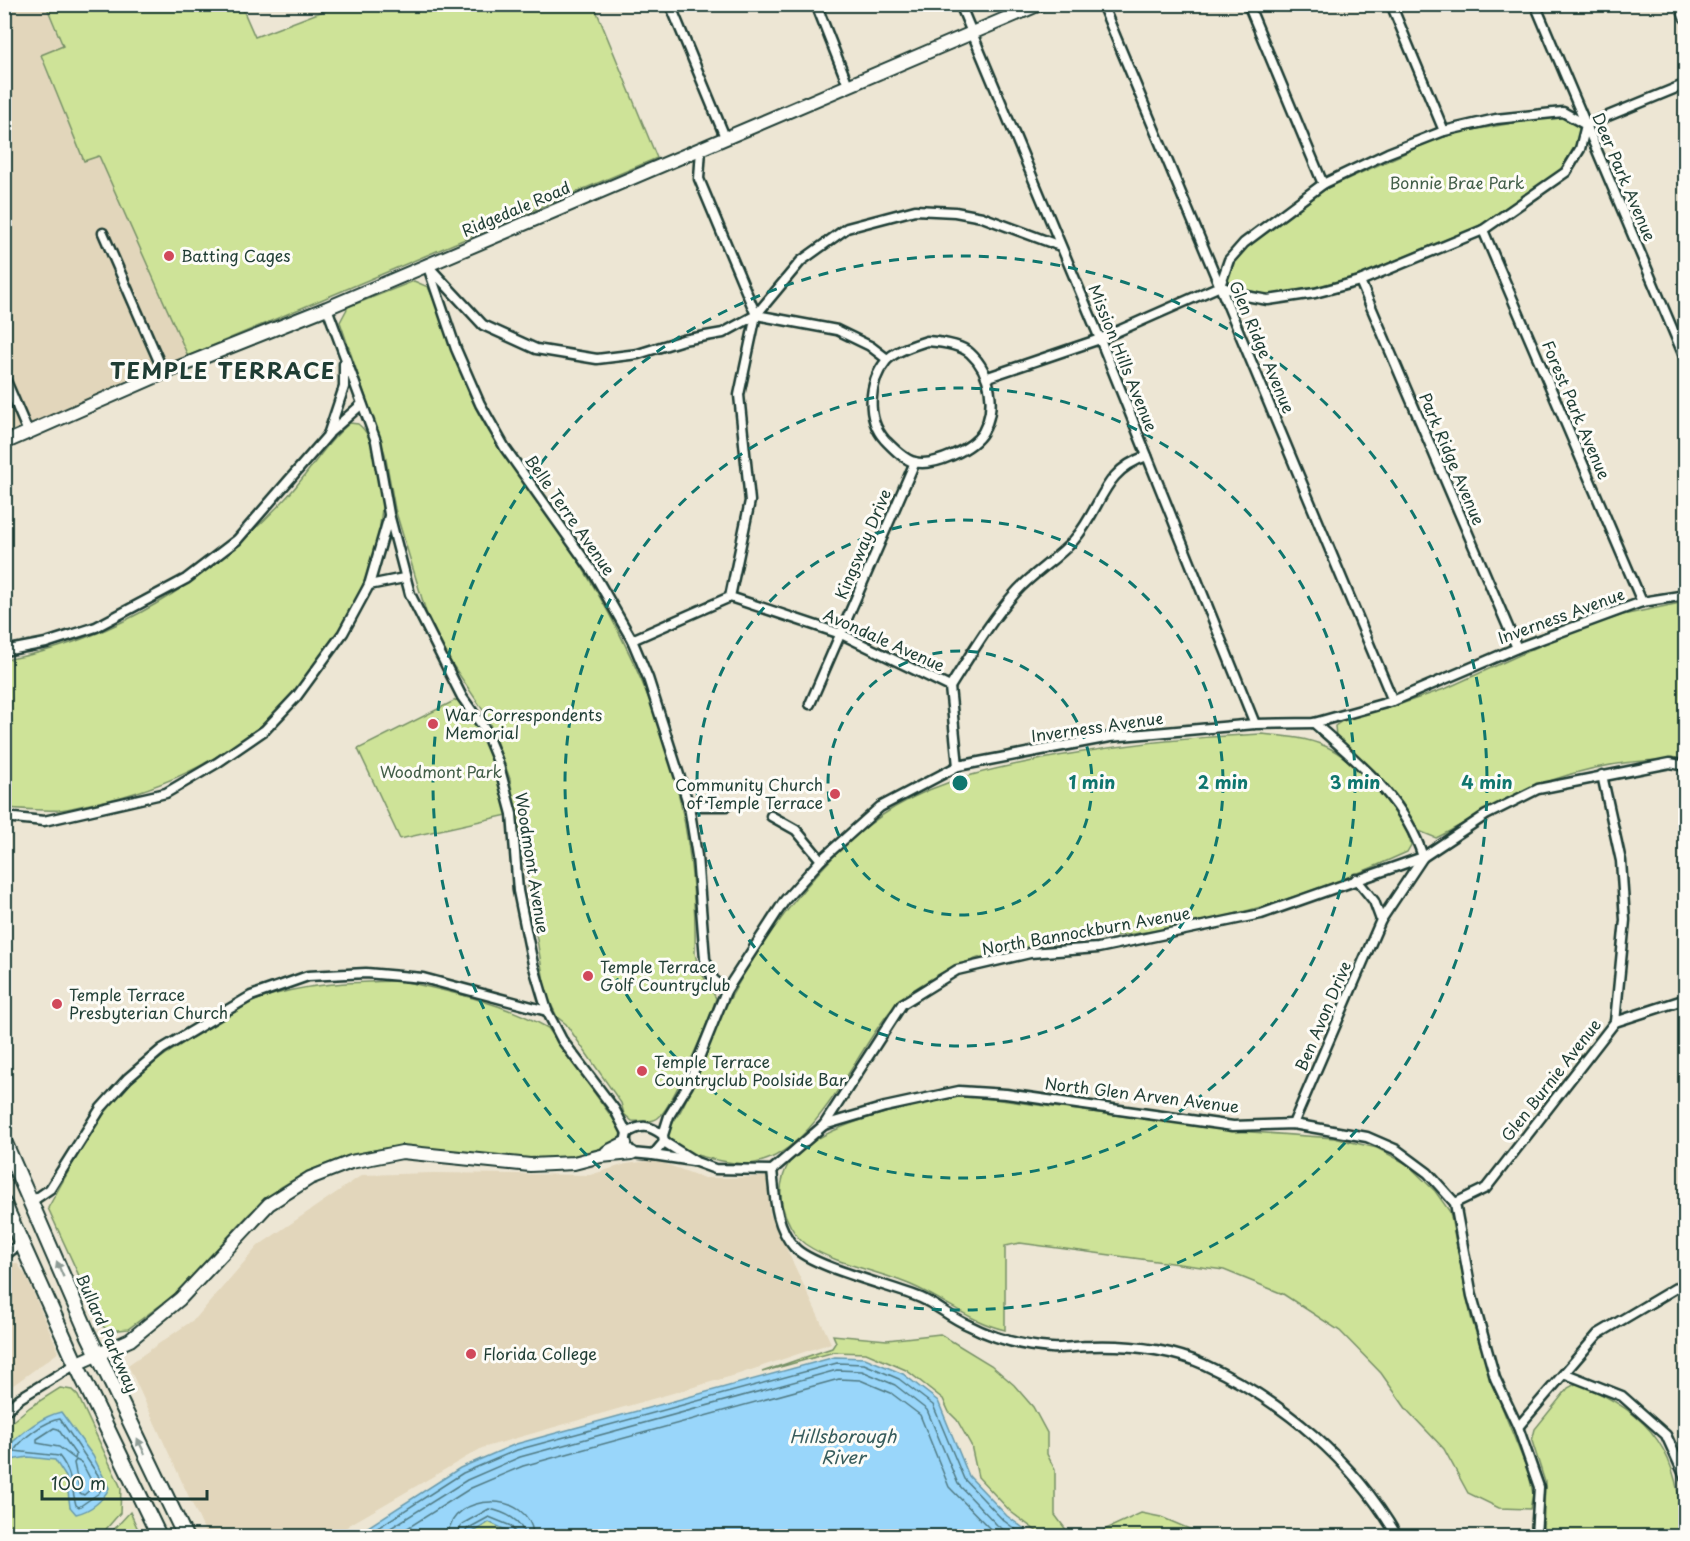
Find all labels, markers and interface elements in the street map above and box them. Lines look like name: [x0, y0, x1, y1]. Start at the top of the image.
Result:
street label: Deer Park Avenue: [1587, 109, 1663, 245]
park label: Bonnie Brae Park: [1389, 170, 1525, 194]
street label: Ridgedale Road: [458, 174, 574, 242]
place label: Batting Cages: [181, 243, 291, 267]
marker: Batting Cages: [162, 249, 176, 263]
street label: Glen Ridge Avenue: [1224, 277, 1302, 417]
street label: Mission Hills Avenue: [1083, 280, 1165, 435]
street label: Forest Park Avenue: [1537, 336, 1617, 483]
district label: TEMPLE TERRACE: [110, 353, 336, 386]
street label: Park Ridge Avenue: [1414, 389, 1492, 529]
street label: Belle Terre Avenue: [520, 449, 622, 580]
street label: Kingsway Drive: [828, 485, 896, 602]
street label: Inverness Avenue: [1494, 581, 1627, 649]
street label: Avondale Avenue: [820, 602, 949, 677]
place label: War Correspondents Memorial: [445, 702, 602, 744]
street label: Inverness Avenue: [1029, 705, 1165, 747]
marker: War Correspondents Memorial: [426, 717, 440, 731]
park label: Woodmont Park: [380, 759, 503, 783]
text: 1 min: [1069, 768, 1115, 795]
text: 2 min: [1198, 768, 1248, 795]
text: 3 min: [1330, 768, 1380, 795]
text: 4 min: [1461, 768, 1513, 795]
place label: Community Church of Temple Terrace: [675, 772, 823, 814]
centre of rings: [950, 773, 970, 793]
marker: Community Church of Temple Terrace: [828, 787, 842, 801]
street label: Woodmont Avenue: [510, 790, 556, 936]
street label: North Bannockburn Avenue: [980, 900, 1192, 960]
place label: Temple Terrace Golf Countryclub: [600, 954, 730, 996]
street label: Ben Avon Drive: [1288, 957, 1356, 1074]
marker: Temple Terrace Golf Countryclub: [581, 969, 595, 983]
place label: Temple Terrace Presbyterian Church: [69, 982, 228, 1024]
marker: Temple Terrace Presbyterian Church: [50, 997, 64, 1011]
street label: Glen Burnie Avenue: [1495, 1013, 1606, 1146]
place label: Temple Terrace Countryclub Poolside Bar: [654, 1049, 847, 1091]
marker: Temple Terrace Countryclub Poolside Bar: [635, 1064, 649, 1078]
street label: North Glen Arven Avenue: [1044, 1070, 1241, 1118]
one-way arrow: [55, 1259, 65, 1277]
street label: Bullard Parkway: [71, 1269, 145, 1396]
place label: Florida College: [483, 1341, 597, 1365]
marker: Florida College: [464, 1347, 478, 1361]
water label: Hillsborough River: [790, 1422, 897, 1470]
one-way arrow: [137, 1437, 146, 1454]
scale bar: [42, 1463, 207, 1501]
text: 100 m: [51, 1469, 106, 1496]

